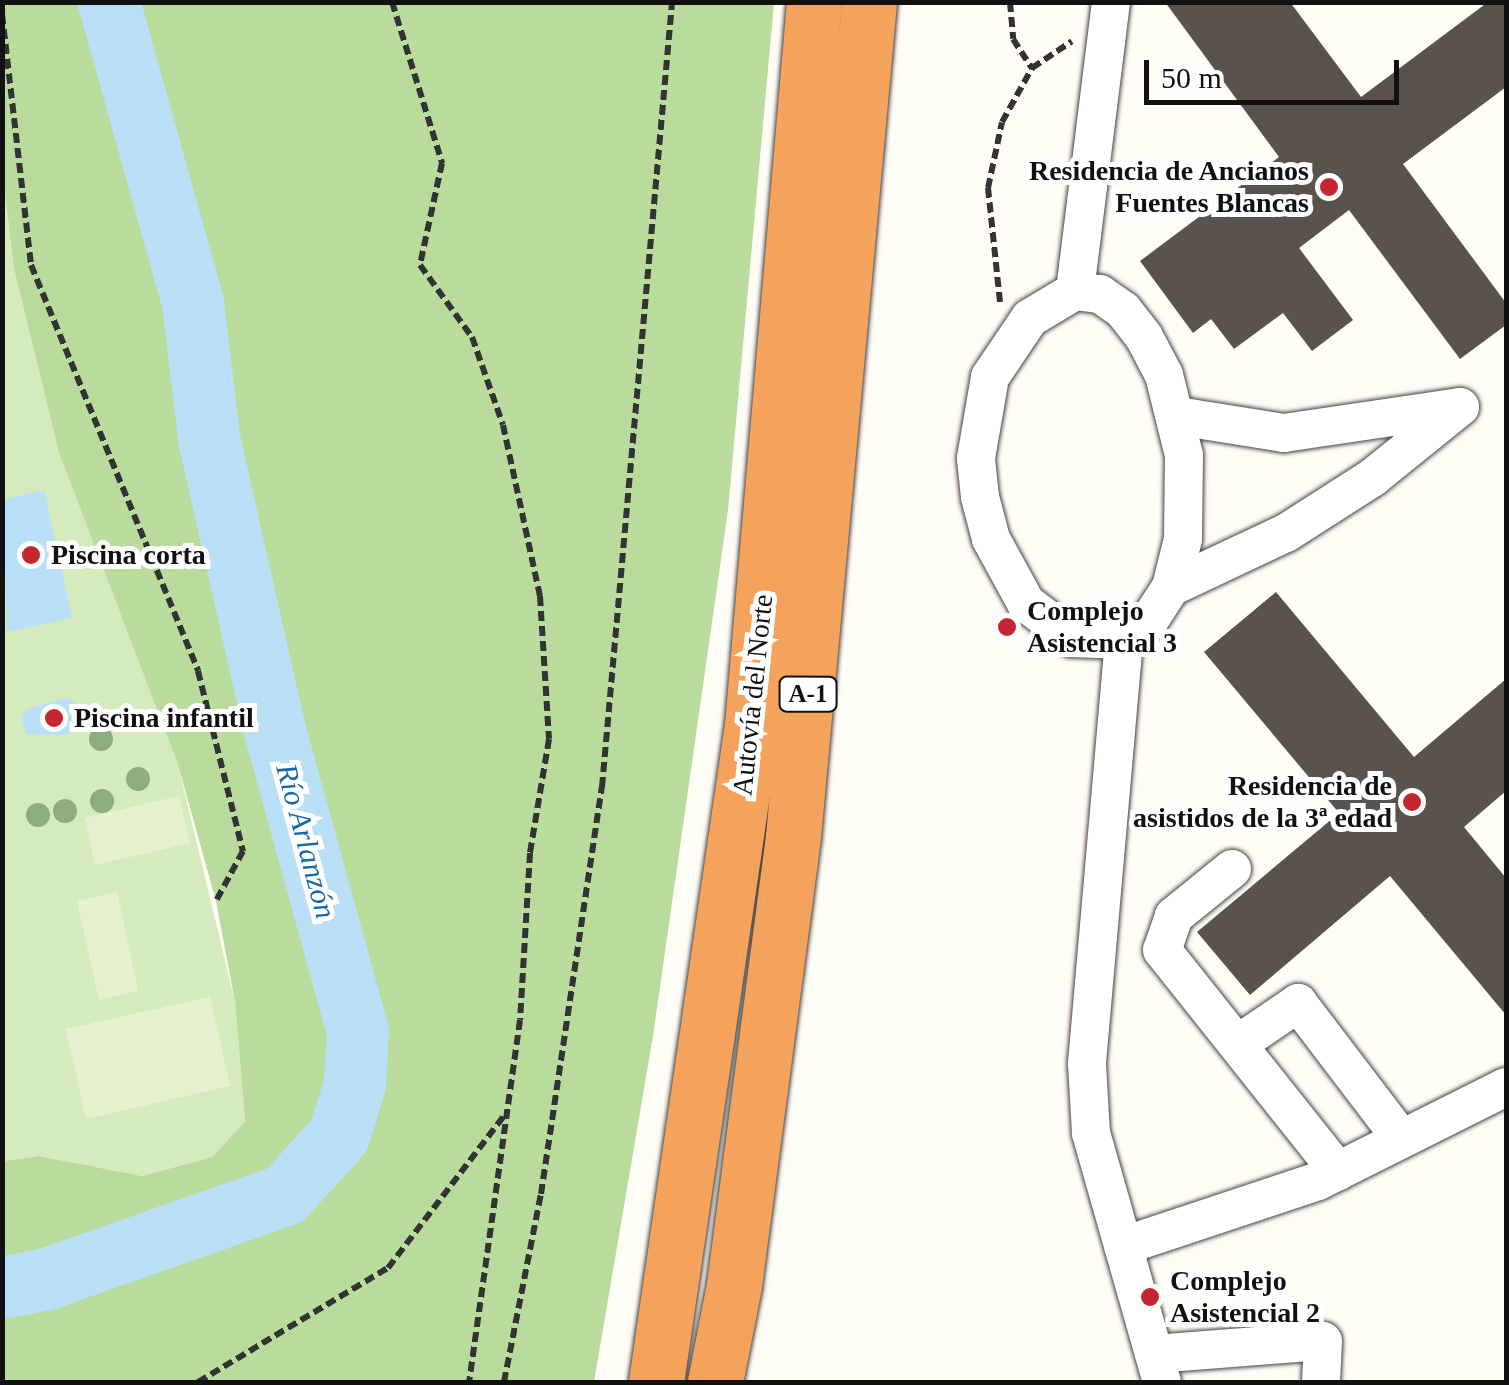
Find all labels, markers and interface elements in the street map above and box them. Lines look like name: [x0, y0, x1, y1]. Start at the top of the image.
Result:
scale bar: [1149, 40, 1404, 102]
text: 50 m: [1161, 61, 1222, 94]
place label: Residencia de Ancianos Fuentes Blancas: [1027, 154, 1309, 220]
marker: Residencia de Ancianos Fuentes Blancas: [1318, 176, 1340, 198]
place label: Piscina corta: [51, 538, 206, 572]
marker: Piscina corta: [20, 544, 42, 566]
street label: Autovía del Norte: [726, 593, 780, 797]
place label: Complejo Asistencial 3: [1027, 594, 1177, 660]
marker: Complejo Asistencial 3: [996, 616, 1018, 638]
road number: A-1: [778, 674, 838, 714]
place label: Piscina infantil: [74, 701, 254, 735]
marker: Piscina infantil: [43, 707, 65, 729]
water label: Río Arlanzón: [268, 759, 344, 923]
place label: Residencia de asistidos de la 3ª edad: [1133, 769, 1392, 835]
marker: Residencia de asistidos de la 3ª edad: [1401, 791, 1423, 813]
place label: Complejo Asistencial 2: [1170, 1264, 1320, 1330]
marker: Complejo Asistencial 2: [1139, 1286, 1161, 1308]

